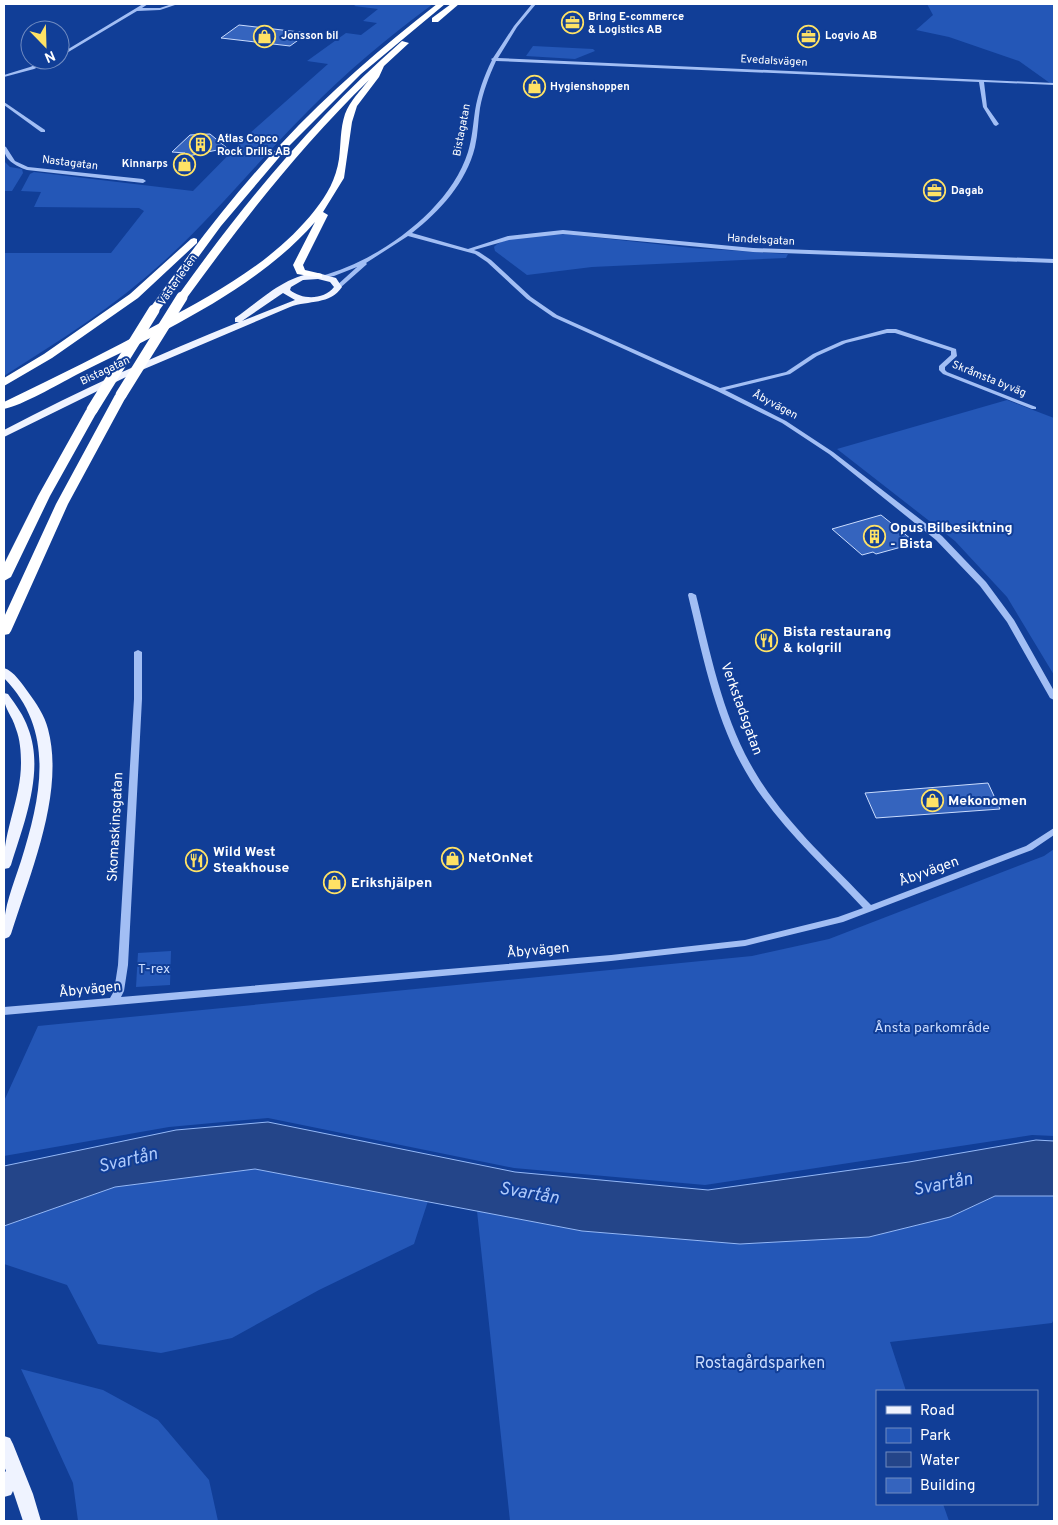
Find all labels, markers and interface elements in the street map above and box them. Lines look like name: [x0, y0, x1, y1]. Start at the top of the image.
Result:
place label: Bring E-commerce & Logistics AB: [588, 10, 684, 37]
office icon: Bring E-commerce & Logistics AB: [560, 11, 584, 35]
north arrow: [20, 20, 70, 70]
shop icon: Jonsson bil: [253, 24, 277, 48]
office icon: Logvio AB: [797, 24, 821, 48]
place label: Jonsson bil: [281, 29, 339, 43]
place label: Logvio AB: [825, 29, 877, 43]
text: N: [42, 46, 57, 65]
street label: Evedalsvägen: [740, 52, 808, 70]
shop icon: Hygienshoppen: [522, 75, 546, 99]
place label: Hygienshoppen: [550, 80, 630, 94]
street label: Bistagatan: [450, 103, 474, 157]
place label: Atlas Copco Rock Drills AB: [217, 132, 290, 159]
building icon: Atlas Copco Rock Drills AB: [189, 133, 213, 157]
shop icon: Kinnarps: [172, 152, 196, 176]
street label: Nastagatan: [41, 153, 99, 173]
place label: Kinnarps: [122, 157, 168, 171]
office icon: Dagab: [923, 179, 947, 203]
place label: Dagab: [951, 184, 984, 198]
street label: Handelsgatan: [727, 231, 795, 249]
street label: Västerleden: [155, 252, 201, 308]
street label: Bistagatan: [78, 353, 132, 389]
street label: Skråmsta byväg: [950, 358, 1028, 400]
street label: Åbyvägen: [750, 387, 800, 423]
place label: Opus Bilbesiktning - Bista: [890, 520, 1013, 553]
building icon: Opus Bilbesiktning - Bista: [862, 524, 886, 548]
place label: Bista restaurang & kolgrill: [783, 624, 891, 657]
restaurant icon: Bista restaurang & kolgrill: [755, 628, 779, 652]
street label: Verkstadsgatan: [716, 660, 766, 758]
street label: Skomaskinsgatan: [105, 772, 127, 882]
shop icon: Mekonomen: [920, 789, 944, 813]
place label: Mekonomen: [948, 793, 1027, 810]
place label: Wild West Steakhouse: [213, 844, 290, 877]
shop icon: NetOnNet: [440, 846, 464, 870]
restaurant icon: Wild West Steakhouse: [185, 848, 209, 872]
place label: NetOnNet: [468, 850, 533, 867]
street label: Åbyvägen: [897, 853, 961, 891]
shop icon: Erikshjälpen: [323, 871, 347, 895]
place label: Erikshjälpen: [351, 875, 432, 892]
street label: Åbyvägen: [506, 940, 570, 962]
park label: T-rex: [138, 961, 170, 978]
street label: Åbyvägen: [58, 978, 122, 1002]
park label: Ånsta parkområde: [874, 1020, 990, 1037]
water label: Svartån: [96, 1143, 160, 1179]
water label: Svartån: [911, 1168, 975, 1202]
water label: Svartån: [497, 1177, 561, 1211]
park label: Rostagårdsparken: [695, 1354, 825, 1374]
legend: [876, 1390, 1038, 1505]
text: Road: [920, 1402, 955, 1421]
text: Park: [920, 1427, 951, 1446]
text: Water: [920, 1452, 960, 1471]
text: Building: [920, 1477, 975, 1496]

